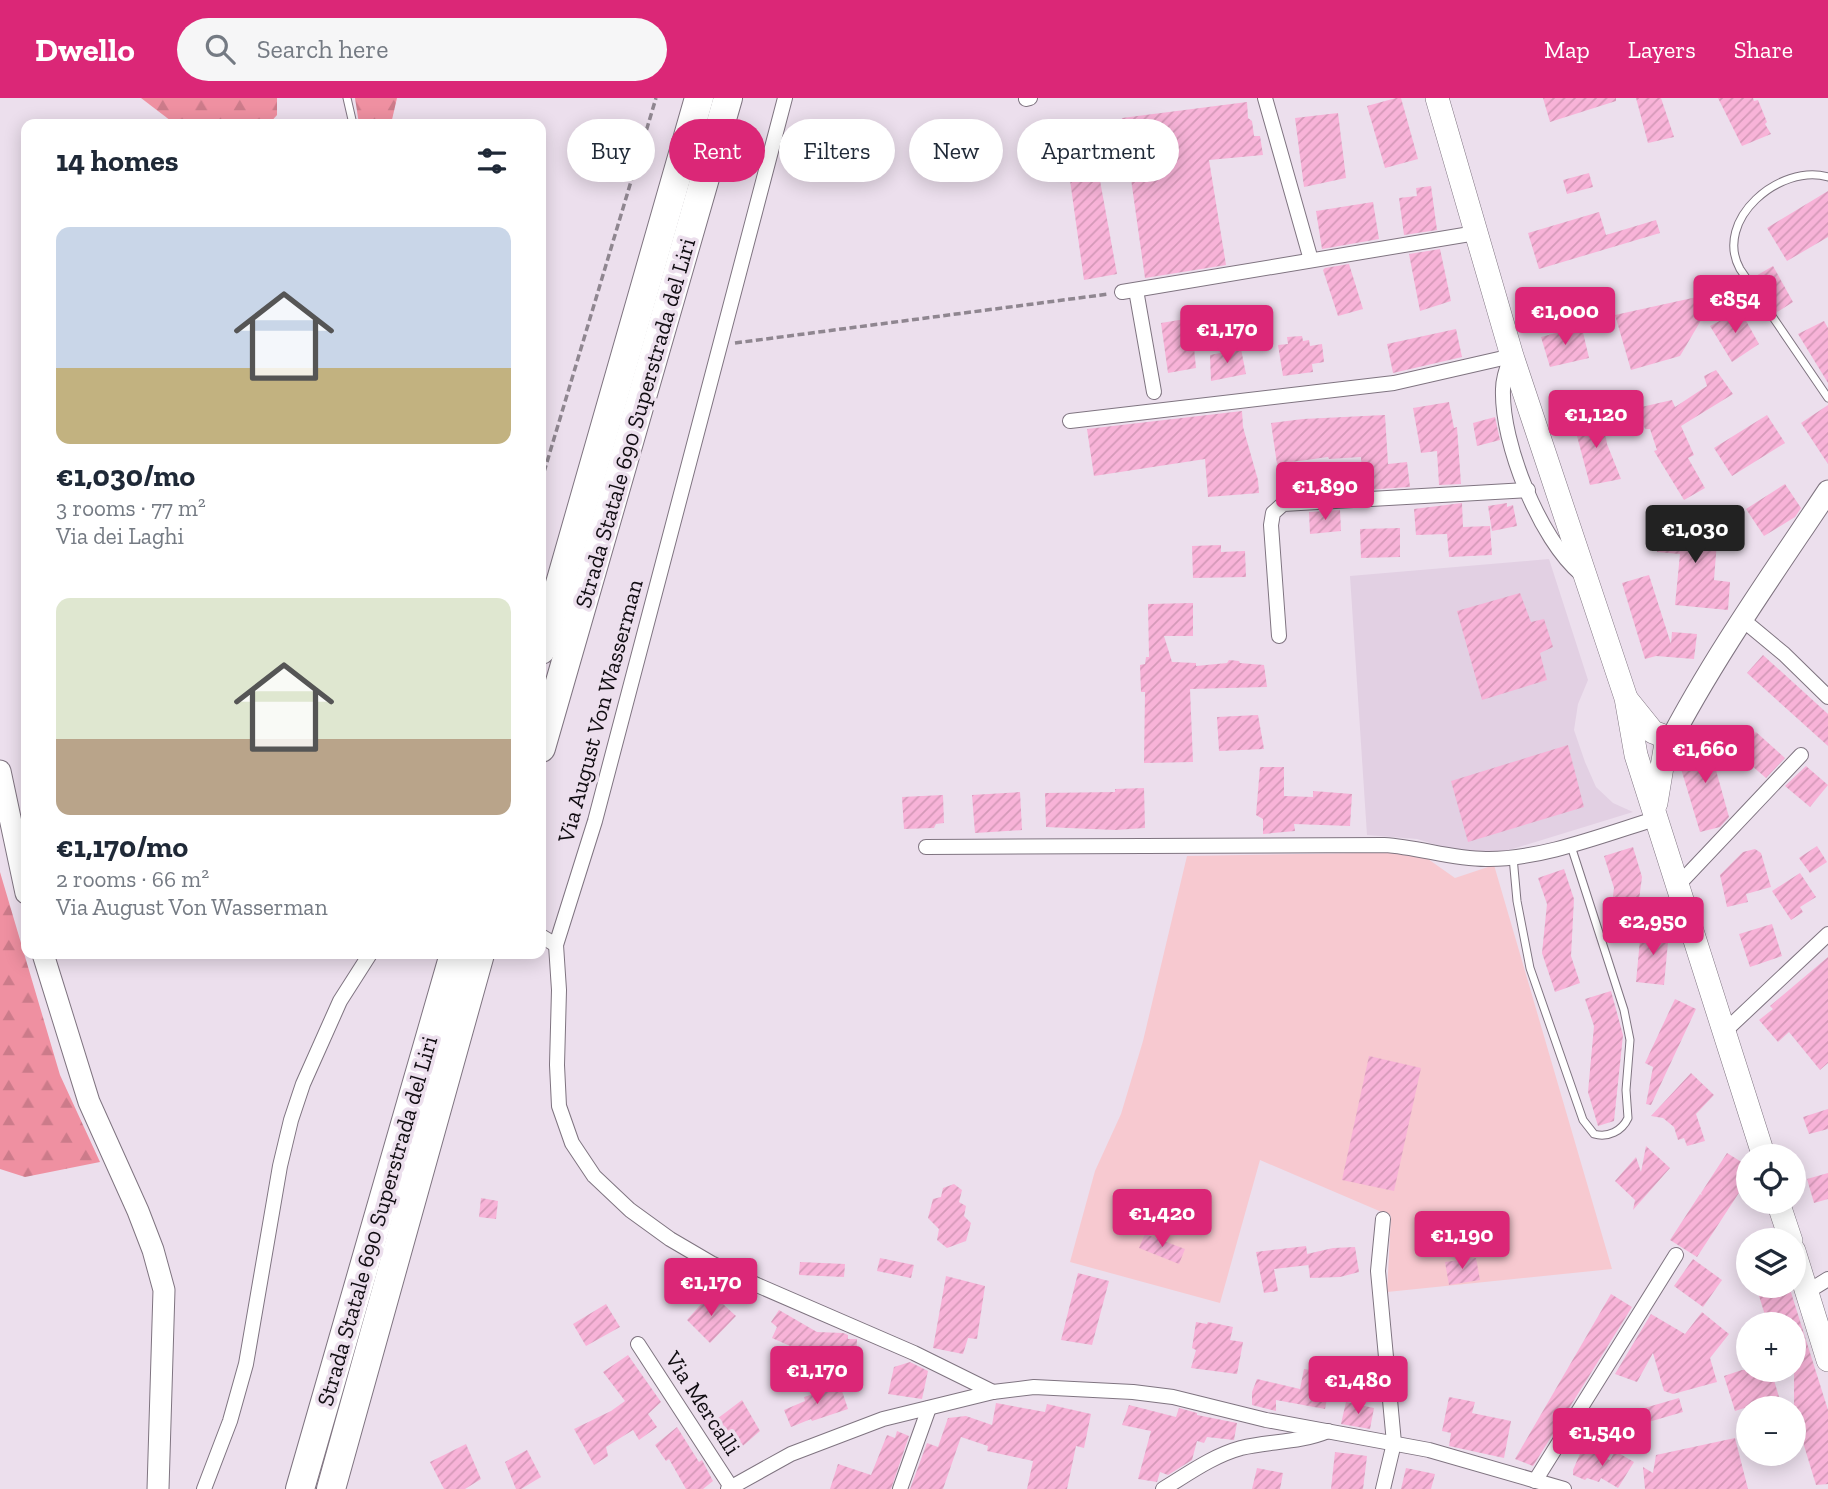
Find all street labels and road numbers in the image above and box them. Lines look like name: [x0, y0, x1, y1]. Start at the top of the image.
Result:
street label: Strada Statale 690 Superstrada del Liri: [569, 235, 701, 611]
street label: Via August Von Wasserman: [551, 576, 649, 847]
street label: Strada Statale 690 Superstrada del Liri: [311, 1033, 443, 1409]
street label: Via Mercalli: [659, 1345, 747, 1460]

